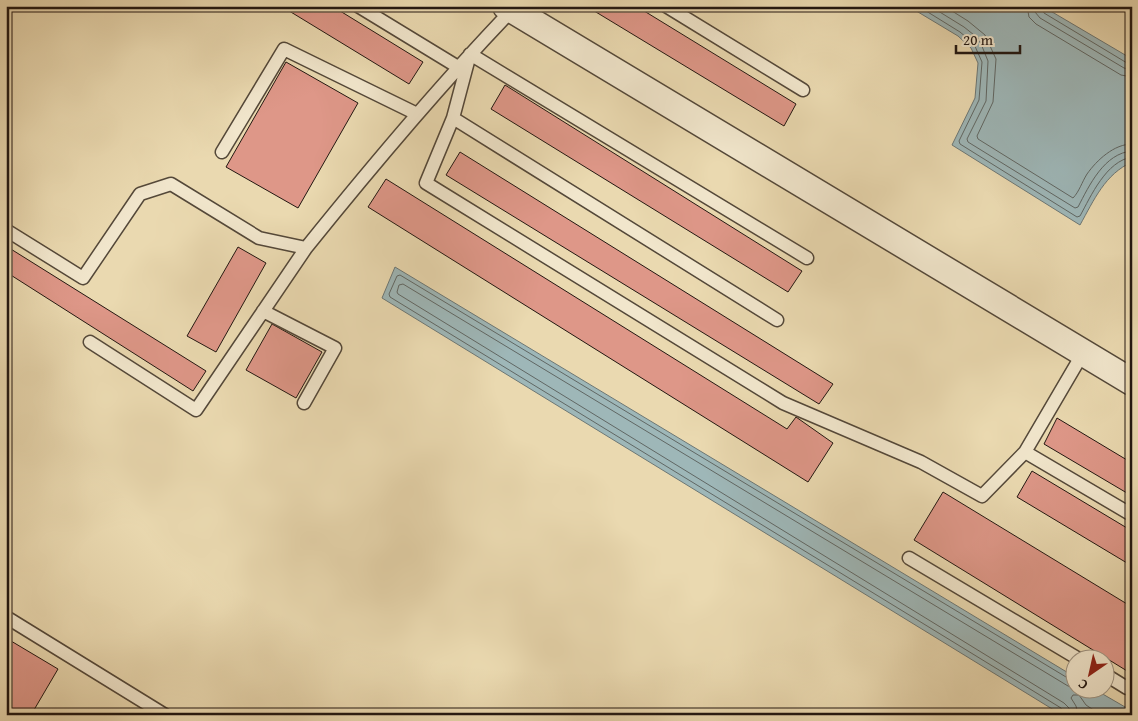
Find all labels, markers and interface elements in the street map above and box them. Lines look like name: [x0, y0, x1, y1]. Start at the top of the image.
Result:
scale bar: [956, 22, 1019, 54]
text: 20 m: [963, 29, 994, 50]
north arrow: [1066, 648, 1116, 698]
text: С: [1074, 674, 1092, 695]

